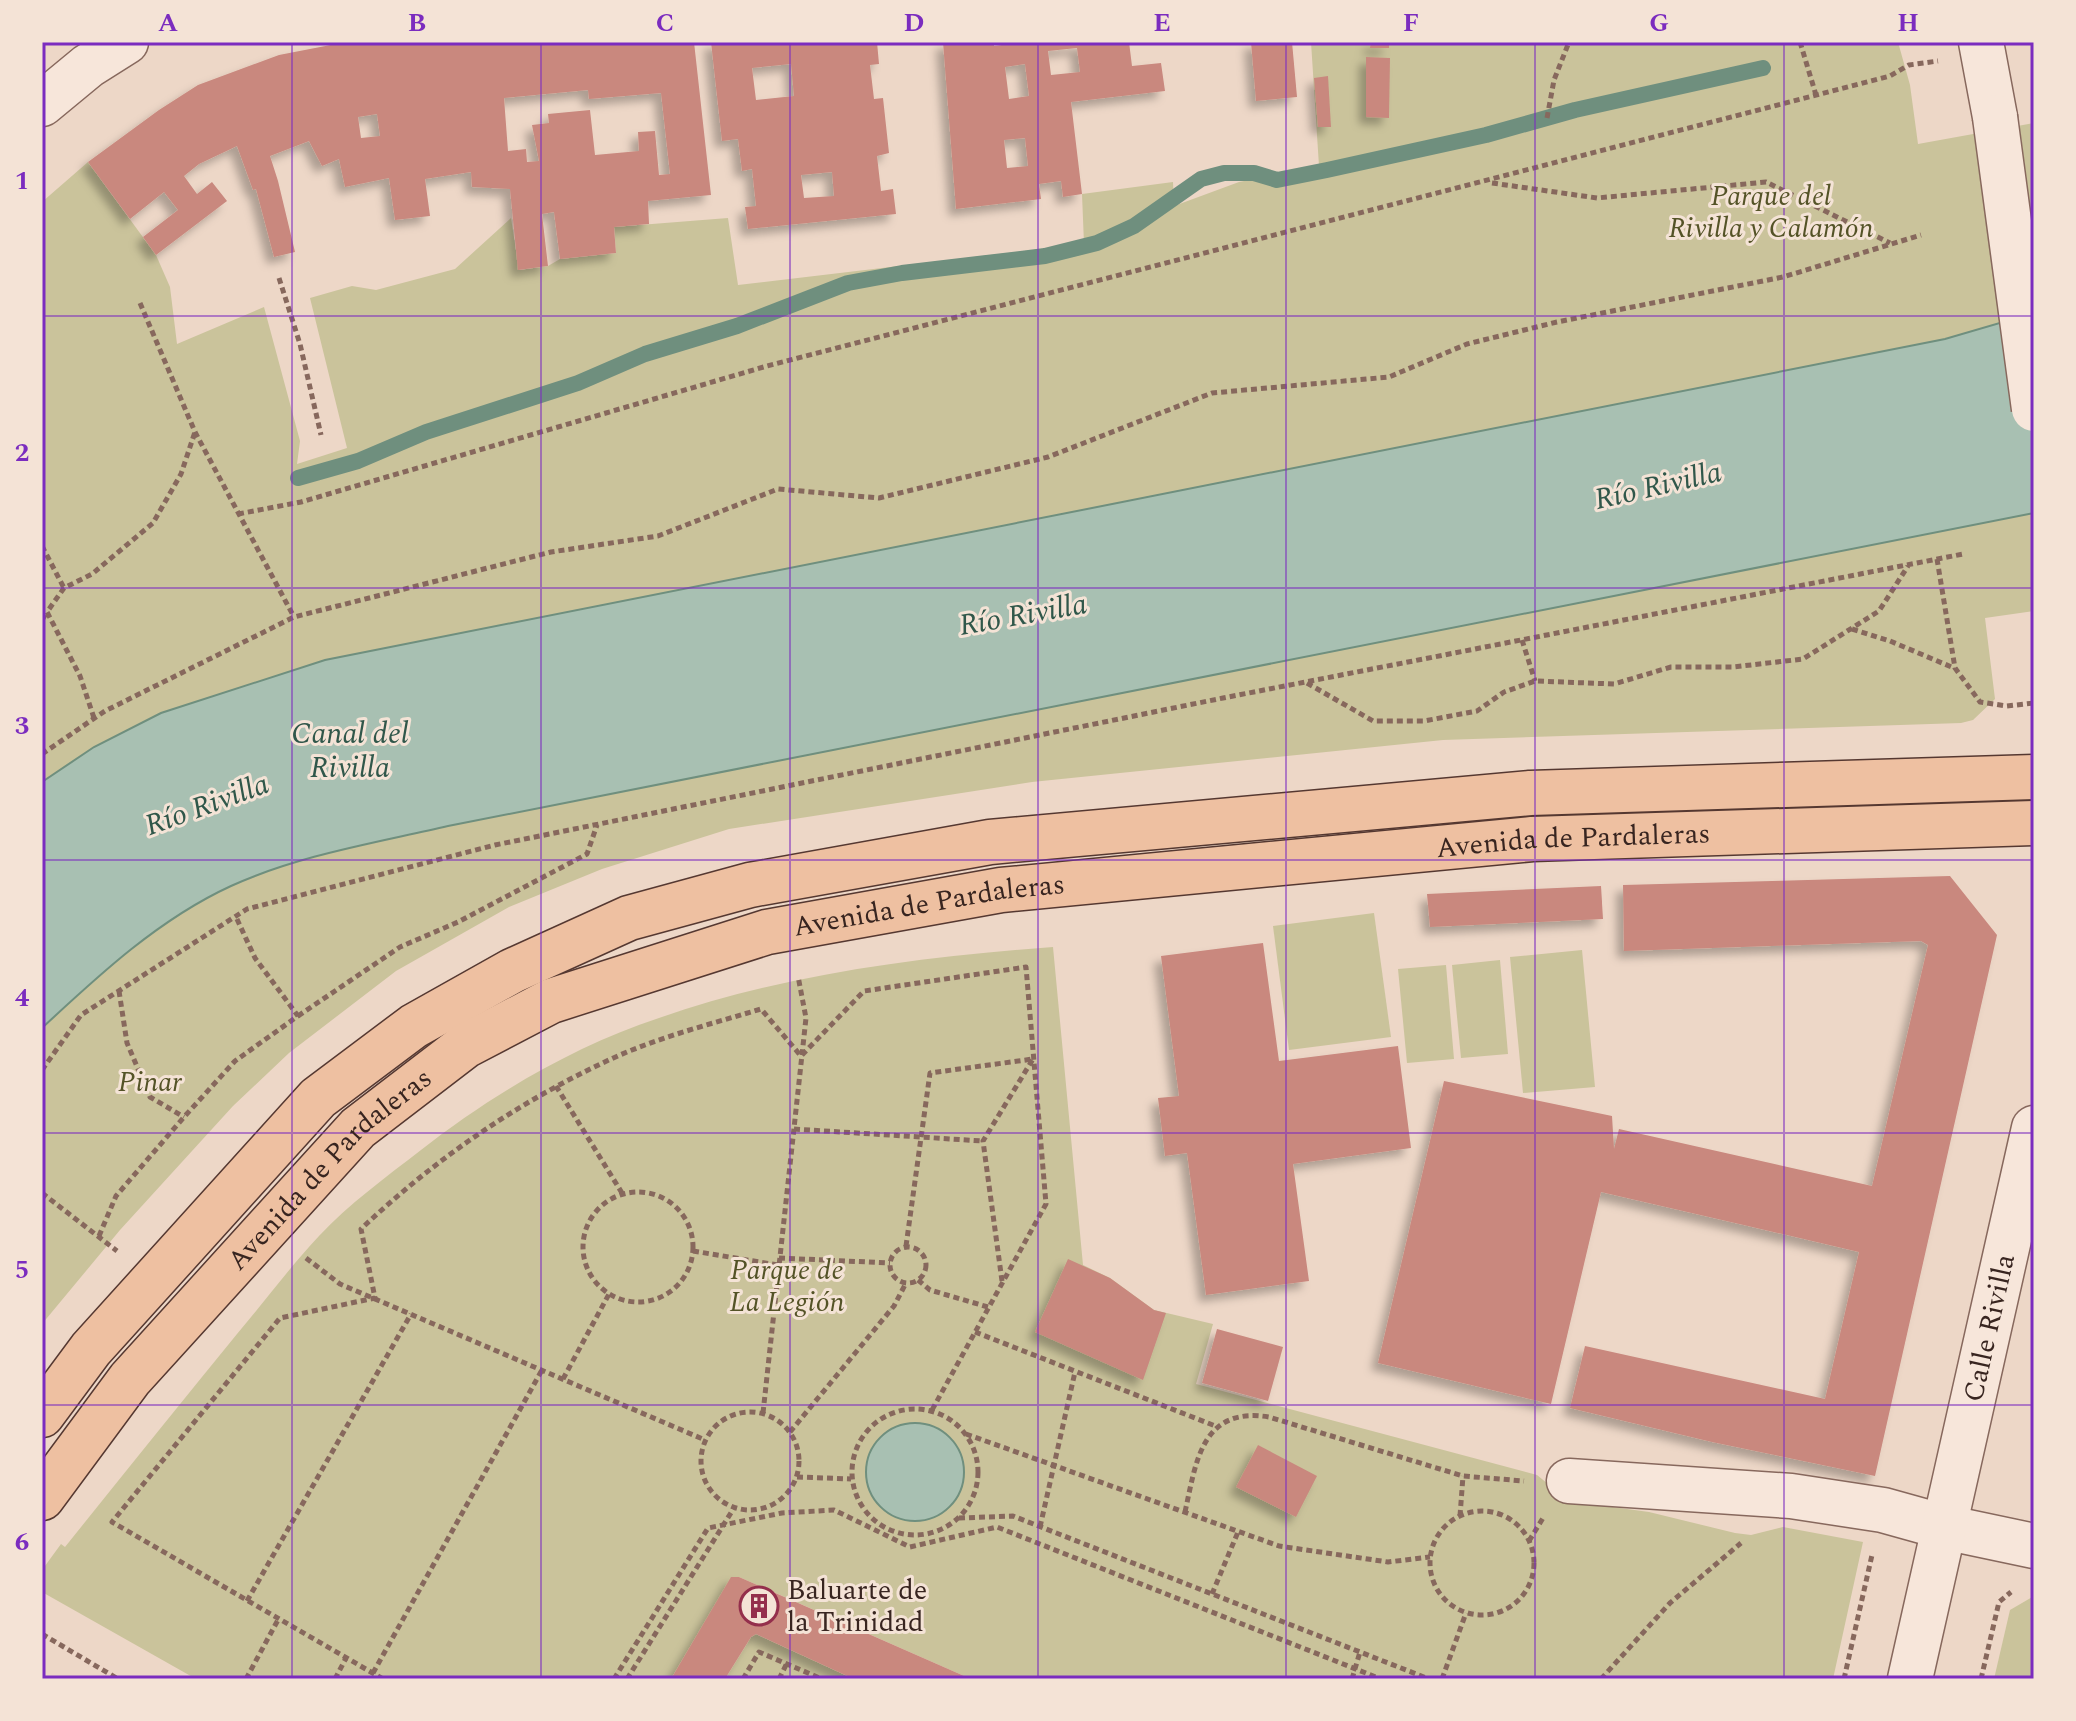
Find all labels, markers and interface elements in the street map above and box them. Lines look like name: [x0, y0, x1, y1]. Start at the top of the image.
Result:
text: A: [158, 3, 178, 43]
text: B: [408, 3, 426, 43]
text: C: [656, 3, 674, 43]
text: D: [904, 3, 924, 43]
text: E: [1153, 3, 1171, 43]
text: F: [1403, 3, 1419, 43]
text: G: [1649, 3, 1669, 43]
text: H: [1897, 3, 1919, 43]
text: 1: [15, 161, 29, 201]
park label: Parque del Rivilla y Calamón: [1668, 175, 1874, 250]
text: 2: [15, 433, 29, 473]
water label: Río Rivilla: [1590, 449, 1726, 523]
water label: Río Rivilla: [955, 581, 1091, 649]
text: 3: [15, 706, 29, 746]
water label: Canal del Rivilla: [291, 711, 409, 791]
water label: Río Rivilla: [138, 761, 276, 849]
street label: Avenida de Pardaleras: [1434, 812, 1711, 870]
street label: Avenida de Pardaleras: [790, 862, 1067, 948]
text: 4: [15, 978, 30, 1018]
street label: Avenida de Pardaleras: [217, 1057, 441, 1281]
park label: Pinar: [118, 1061, 182, 1104]
park label: Parque de La Legión: [729, 1249, 845, 1324]
street label: Calle Rivilla: [1952, 1249, 2027, 1406]
text: 5: [15, 1250, 29, 1290]
text: 6: [15, 1522, 29, 1562]
place label: Baluarte de la Trinidad: [787, 1569, 927, 1644]
building icon: Baluarte de la Trinidad: [738, 1585, 780, 1627]

